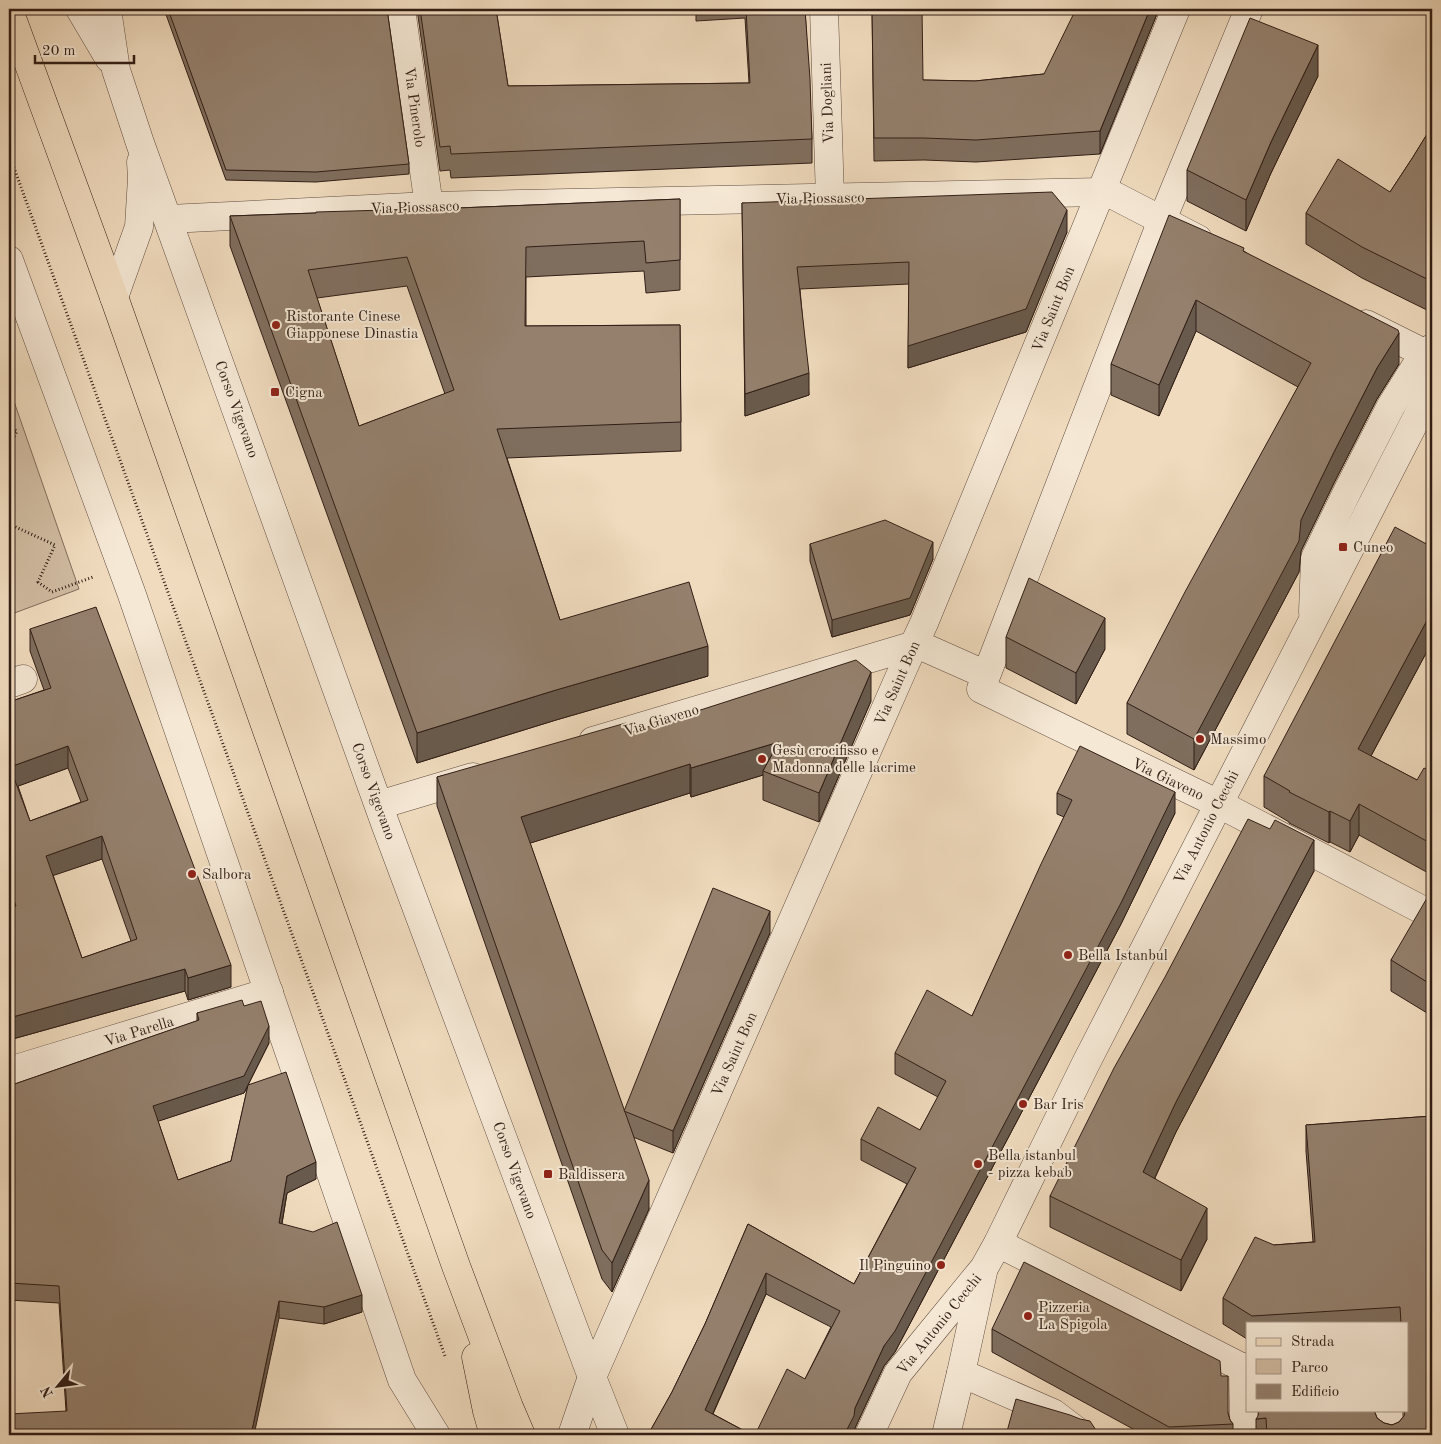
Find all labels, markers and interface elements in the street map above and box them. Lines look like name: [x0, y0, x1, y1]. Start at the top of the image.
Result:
scale bar: [35, 32, 134, 64]
text: 20 m: [42, 44, 76, 59]
street label: Via Dogliani: [820, 62, 837, 144]
street label: Via Pinerolo: [400, 66, 427, 148]
street label: Via Piossasco: [775, 191, 865, 208]
street label: Via Piossasco: [370, 199, 460, 218]
street label: Via Saint Bon: [1030, 265, 1078, 354]
place label: Ristorante Cinese Giapponese Dinastia: [286, 310, 419, 342]
marker: Ristorante Cinese Giapponese Dinastia: [270, 319, 282, 331]
street label: Corso Vigevano: [211, 359, 260, 460]
marker: Cigna: [269, 386, 281, 398]
place label: Cigna: [285, 386, 323, 401]
marker: Cuneo: [1337, 541, 1349, 553]
place label: Cuneo: [1353, 541, 1394, 556]
street label: Via Saint Bon: [873, 639, 924, 728]
street label: Via Giaveno: [622, 703, 701, 740]
marker: Massimo: [1194, 733, 1206, 745]
place label: Massimo: [1210, 733, 1266, 748]
street label: Corso Vigevano: [348, 741, 397, 842]
place label: Gesù crocifisso e Madonna delle lacrime: [772, 744, 916, 776]
marker: Gesù crocifisso e Madonna delle lacrime: [756, 753, 768, 765]
street label: Via Giaveno: [1129, 757, 1206, 804]
street label: Via Antonio Cecchi: [1172, 769, 1242, 887]
marker: Salbora: [186, 868, 198, 880]
place label: Salbora: [202, 868, 252, 883]
marker: Bella Istanbul: [1062, 949, 1074, 961]
place label: Bella Istanbul: [1078, 949, 1168, 964]
street label: Via Saint Bon: [710, 1010, 761, 1099]
street label: Via Parella: [103, 1015, 177, 1050]
marker: Bar Iris: [1017, 1098, 1029, 1110]
place label: Bar Iris: [1033, 1098, 1084, 1113]
street label: Corso Vigevano: [489, 1120, 538, 1221]
place label: Bella istanbul - pizza kebab: [988, 1149, 1076, 1181]
marker: Bella istanbul - pizza kebab: [972, 1158, 984, 1170]
marker: Baldissera: [542, 1168, 554, 1180]
place label: Baldissera: [558, 1168, 626, 1183]
place label: Il Pinguino: [859, 1259, 931, 1274]
marker: Il Pinguino: [935, 1259, 947, 1271]
street label: Via Antonio Cecchi: [895, 1272, 985, 1378]
place label: Pizzeria La Spigola: [1038, 1301, 1108, 1333]
marker: Pizzeria La Spigola: [1022, 1310, 1034, 1322]
legend: [1246, 1322, 1408, 1412]
text: Strada: [1291, 1335, 1335, 1350]
text: Parco: [1291, 1361, 1328, 1376]
north arrow: [32, 1362, 82, 1412]
text: N: [39, 1383, 56, 1400]
text: Edificio: [1291, 1385, 1339, 1400]

